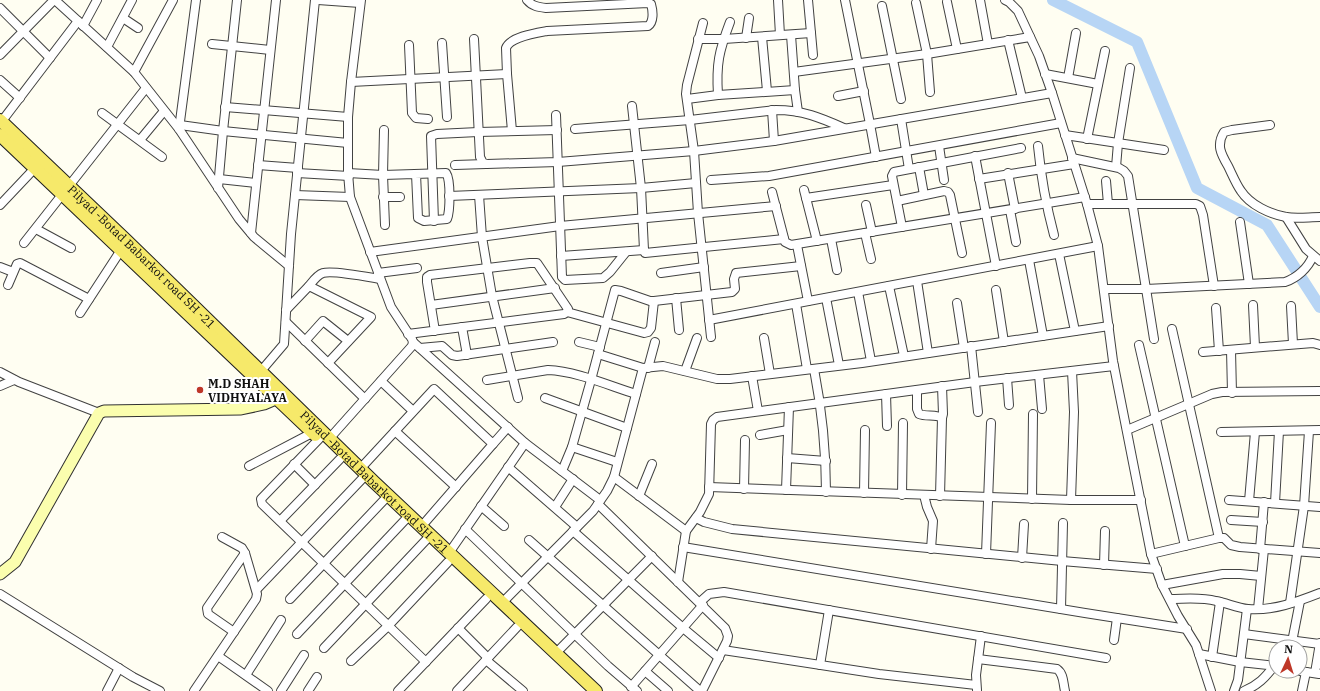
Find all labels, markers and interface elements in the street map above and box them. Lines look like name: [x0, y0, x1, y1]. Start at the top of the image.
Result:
street label: Pilyad -Botad Babarkot road SH -21: [65, 181, 219, 331]
place label: M.D SHAH VIDHYALAYA: [208, 376, 287, 405]
marker: M.D SHAH VIDHYALAYA: [195, 385, 205, 395]
street label: Pilyad -Botad Babarkot road SH -21: [298, 407, 452, 556]
north arrow: [1268, 639, 1308, 679]
text: N: [1284, 642, 1294, 656]

